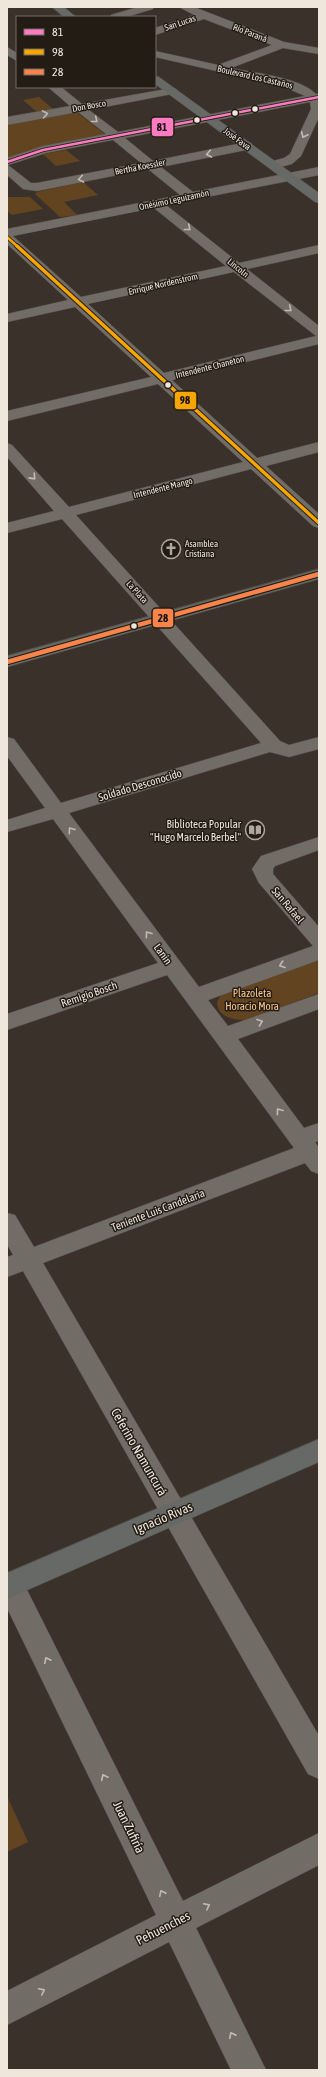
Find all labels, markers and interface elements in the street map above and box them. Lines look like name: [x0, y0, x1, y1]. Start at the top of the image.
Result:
street label: San Lucas: [163, 13, 197, 33]
legend: [16, 16, 156, 88]
street label: Río Paraná: [232, 22, 268, 44]
text: 81: [52, 25, 64, 39]
text: 98: [52, 45, 64, 59]
street label: Boulevard Los Castaños: [216, 63, 294, 91]
text: 28: [52, 65, 64, 79]
street label: Don Bosco: [71, 98, 107, 114]
unlabelled marker: [250, 104, 260, 114]
unlabelled marker: [230, 108, 240, 118]
one-way arrow: [42, 110, 48, 119]
unlabelled marker: [192, 115, 202, 125]
one-way arrow: [90, 116, 97, 123]
line badge: 81: [151, 117, 174, 137]
text: 81: [157, 121, 167, 133]
street label: José Fava: [222, 126, 252, 152]
one-way arrow: [301, 131, 309, 139]
one-way arrow: [206, 149, 212, 157]
street label: Bertha Koessler: [114, 157, 166, 177]
one-way arrow: [78, 174, 85, 183]
street label: Onésimo Leguizamón: [138, 188, 210, 212]
one-way arrow: [183, 223, 190, 230]
street label: Lincoln: [225, 256, 251, 280]
street label: Enrique Nordenstrom: [127, 271, 199, 297]
one-way arrow: [285, 304, 292, 311]
street label: Intendente Chaneton: [175, 354, 245, 380]
unlabelled marker: [163, 380, 173, 390]
line badge: 98: [174, 391, 197, 410]
text: 98: [180, 394, 190, 406]
one-way arrow: [28, 472, 36, 480]
street label: Intendente Mango: [132, 476, 194, 500]
church icon: Asamblea Cristiana: [160, 538, 182, 560]
place label: Asamblea Cristiana: [185, 539, 218, 559]
street label: La Plata: [124, 579, 150, 605]
line badge: 28: [152, 608, 174, 628]
text: 28: [158, 612, 168, 624]
unlabelled marker: [129, 621, 139, 631]
street label: Soldado Desconocido: [97, 767, 183, 803]
place label: Biblioteca Popular "Hugo Marcelo Berbel": [150, 818, 242, 843]
library icon: Biblioteca Popular "Hugo Marcelo Berbel": [244, 819, 266, 841]
one-way arrow: [69, 827, 76, 834]
street label: San Rafael: [269, 885, 307, 925]
one-way arrow: [146, 932, 153, 939]
street label: Lanín: [152, 941, 174, 967]
one-way arrow: [279, 961, 286, 969]
street label: Remigio Bosch: [59, 979, 119, 1009]
park label: Plazoleta Horacio Mora: [225, 987, 279, 1012]
one-way arrow: [256, 1019, 263, 1027]
one-way arrow: [277, 1109, 284, 1116]
street label: Teniente Luis Candelaria: [110, 1187, 206, 1233]
street label: Ceferino Namuncurá: [108, 1406, 170, 1498]
street label: Ignacio Rivas: [131, 1499, 195, 1537]
one-way arrow: [44, 1657, 52, 1664]
one-way arrow: [101, 1773, 109, 1781]
street label: Juan Zufiría: [110, 1798, 148, 1856]
one-way arrow: [159, 1890, 167, 1898]
one-way arrow: [203, 1903, 210, 1911]
street label: Pehuenches: [134, 1908, 193, 1948]
one-way arrow: [37, 1988, 45, 1996]
one-way arrow: [229, 2032, 237, 2039]

